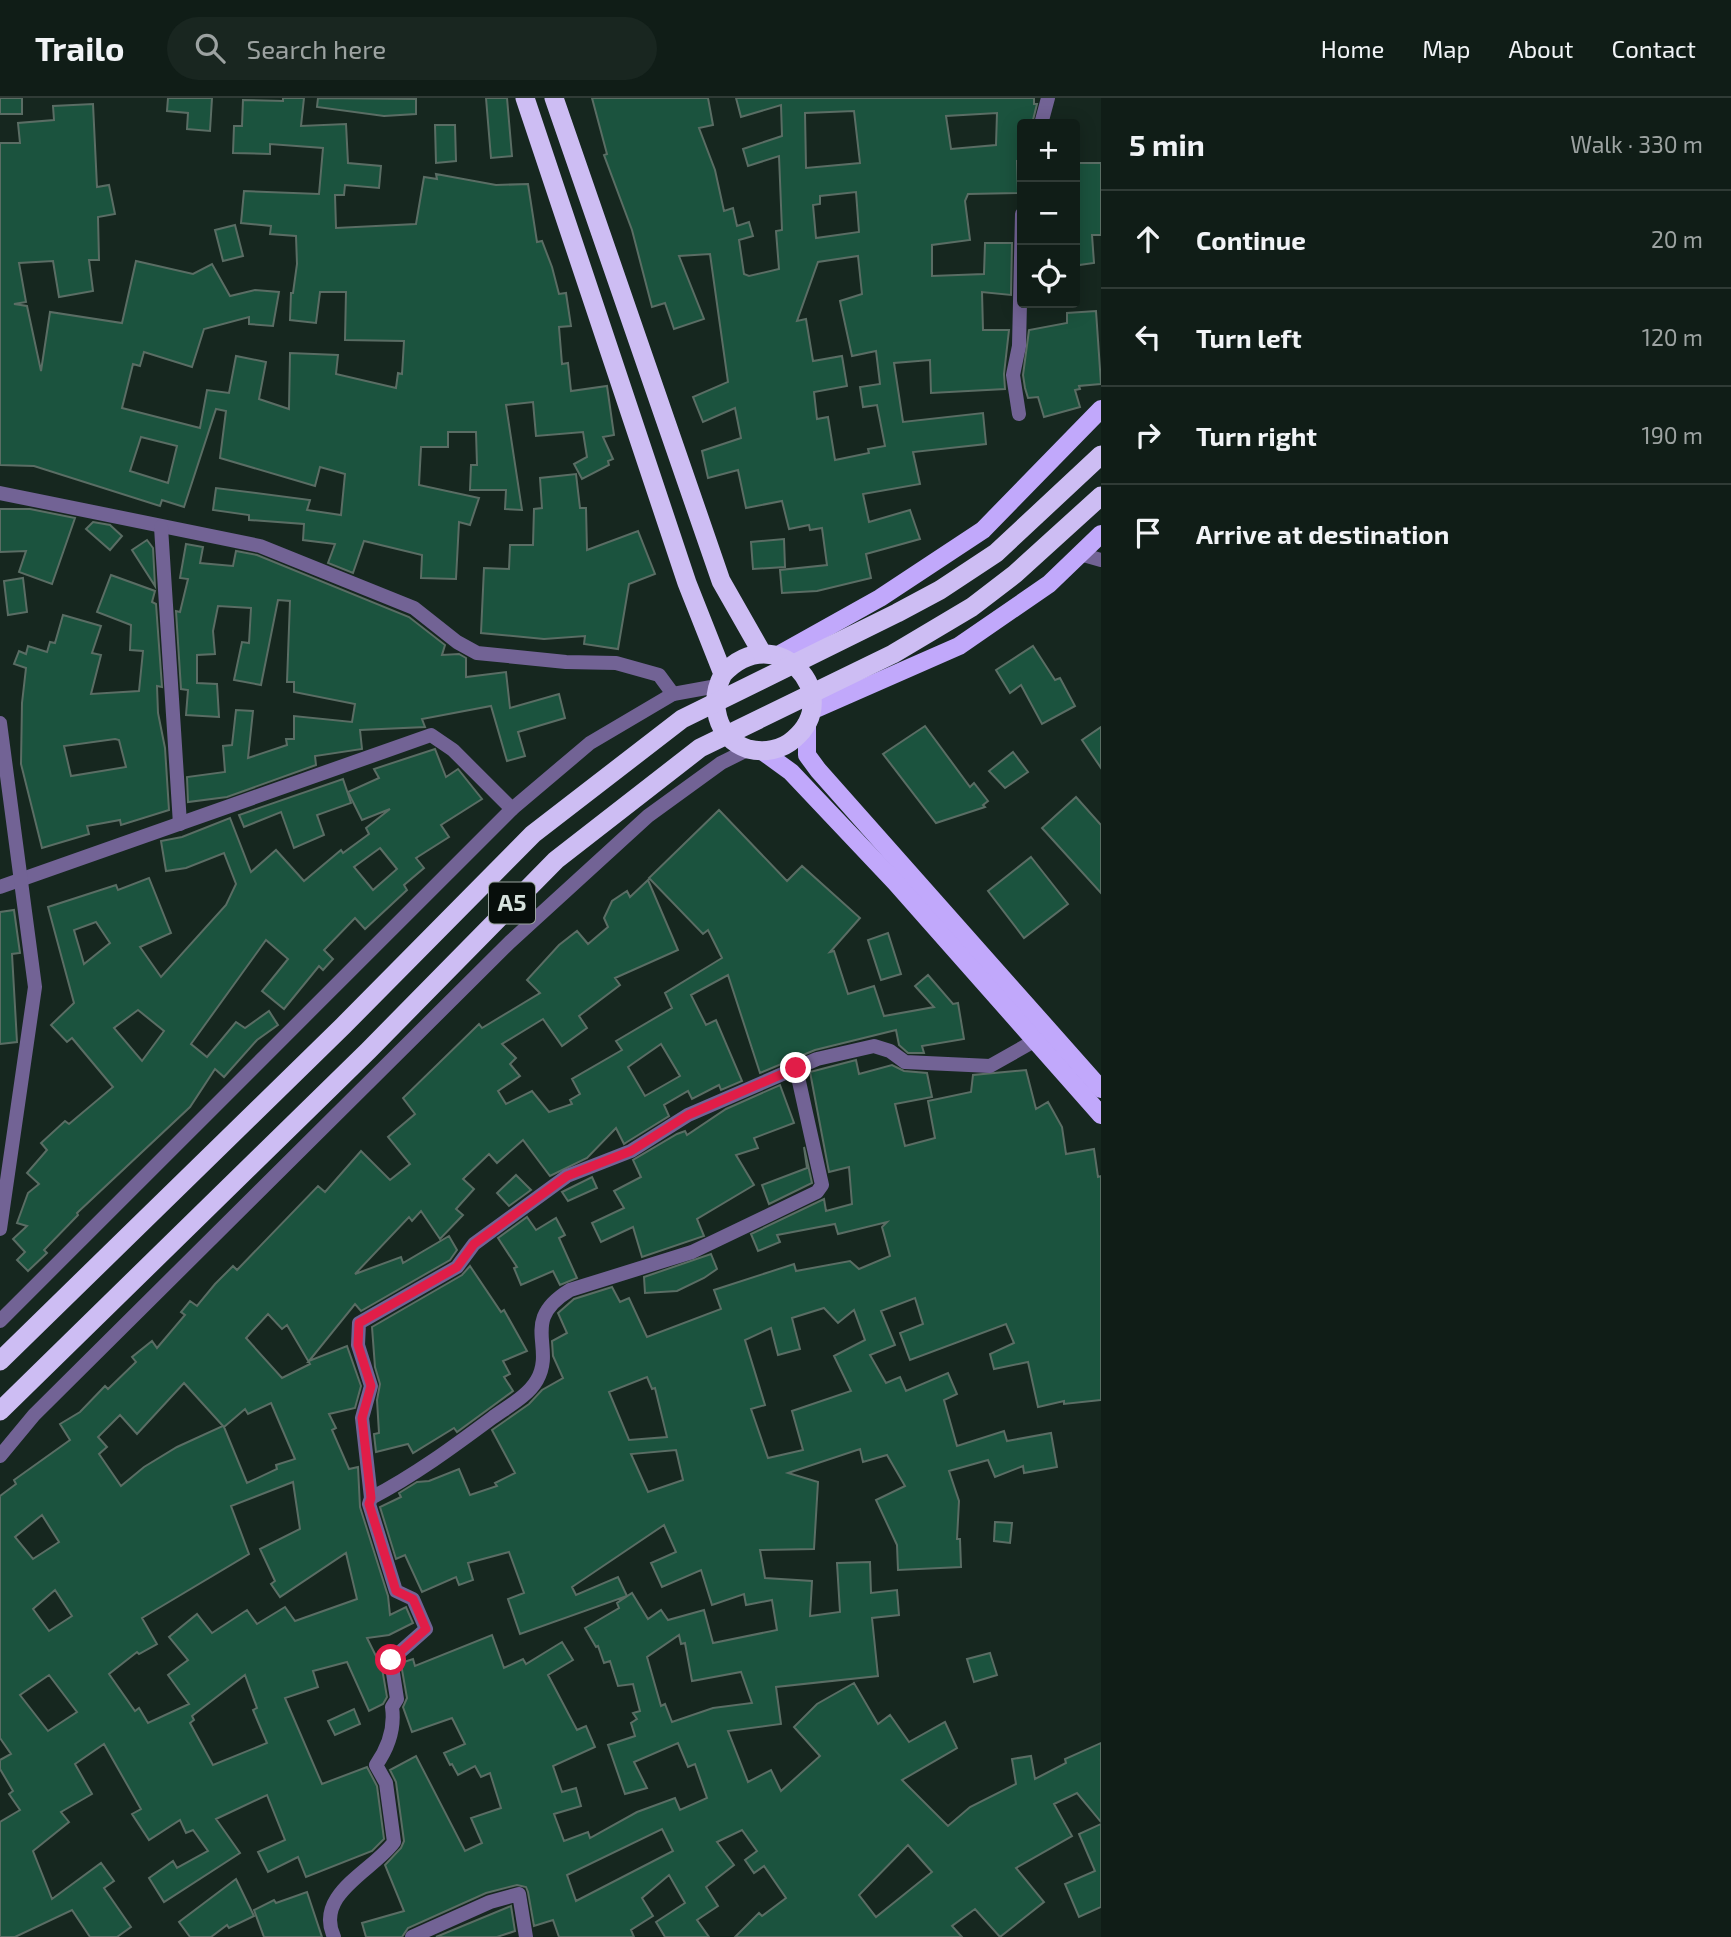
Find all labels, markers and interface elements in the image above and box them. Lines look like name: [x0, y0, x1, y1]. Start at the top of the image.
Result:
search box: [167, 17, 657, 80]
text: Trailo: [35, 28, 125, 68]
icon: search: [191, 29, 229, 67]
text: Search here: [247, 33, 386, 64]
text: Home: [1321, 34, 1384, 63]
text: Map: [1422, 34, 1470, 63]
text: About: [1508, 34, 1574, 63]
text: Contact: [1612, 34, 1696, 63]
map controls: [1017, 119, 1080, 308]
button: +: [1017, 119, 1080, 182]
text: 5 min: [1129, 126, 1205, 162]
text: Walk · 330 m: [1570, 130, 1703, 158]
button: −: [1017, 182, 1080, 245]
icon: ahead: [1129, 220, 1167, 258]
text: Continue: [1196, 224, 1306, 255]
text: 20 m: [1651, 225, 1703, 253]
button: locate: [1017, 245, 1080, 308]
icon: left: [1129, 318, 1167, 356]
text: Turn left: [1196, 322, 1302, 353]
text: 120 m: [1642, 323, 1703, 351]
icon: right: [1129, 416, 1167, 454]
text: Turn right: [1196, 420, 1317, 451]
text: 190 m: [1642, 421, 1703, 449]
icon: arrive: [1129, 514, 1167, 552]
text: Arrive at destination: [1196, 518, 1449, 549]
road number: A5: [489, 882, 535, 924]
route end: [780, 1052, 811, 1083]
route start: [375, 1644, 406, 1675]

